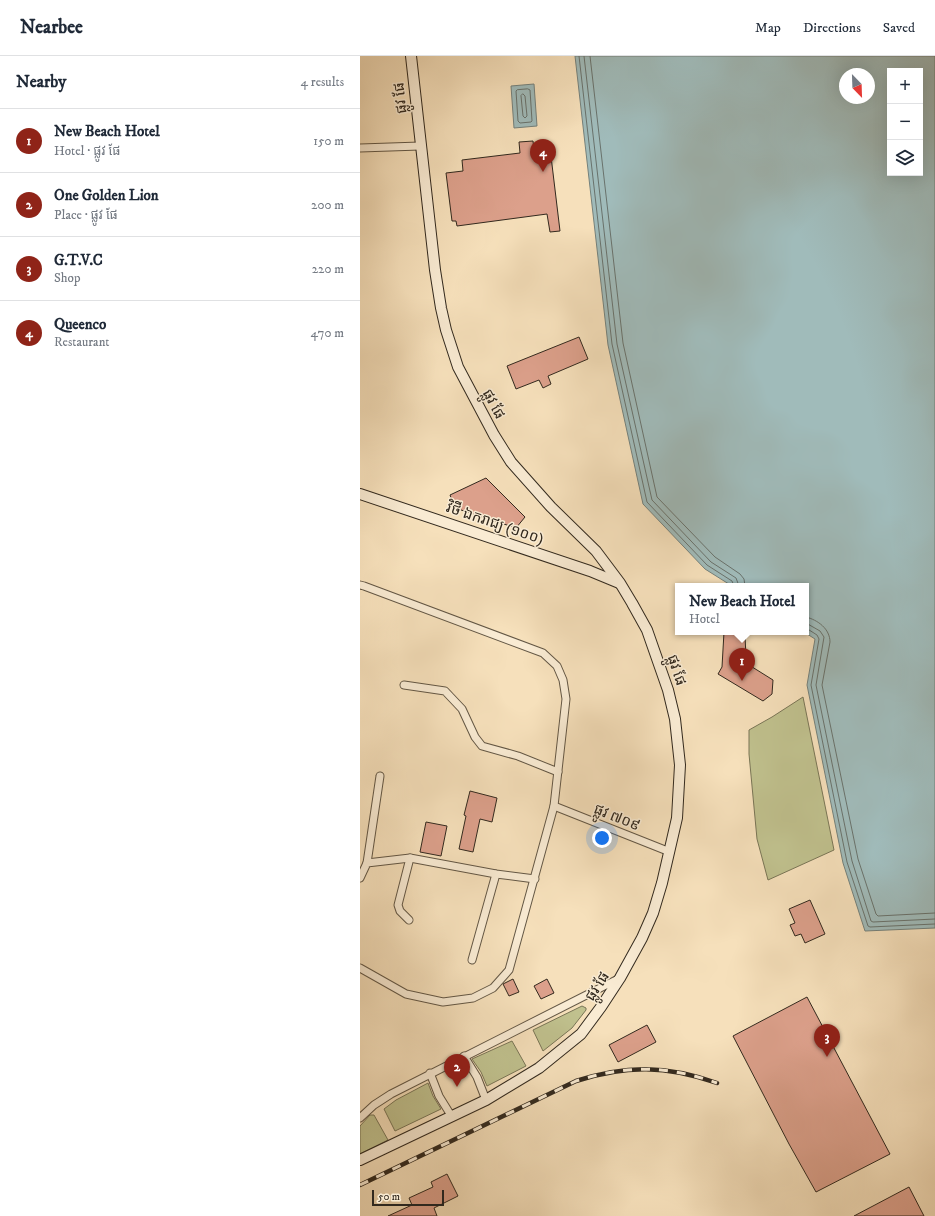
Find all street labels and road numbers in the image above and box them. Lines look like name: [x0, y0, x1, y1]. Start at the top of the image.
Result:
street label: ផ្លូវ ផែ: [389, 81, 415, 115]
street label: ផ្លូវ ផែ: [475, 386, 509, 424]
street label: វិថី ឯករាជ្យ (១០០): [444, 497, 546, 549]
street label: ផ្លូវ ផែ: [659, 652, 690, 689]
street label: ផ្លូវ ៧០៩: [590, 800, 643, 839]
street label: ផ្លូវ ផែ: [581, 968, 617, 1007]

